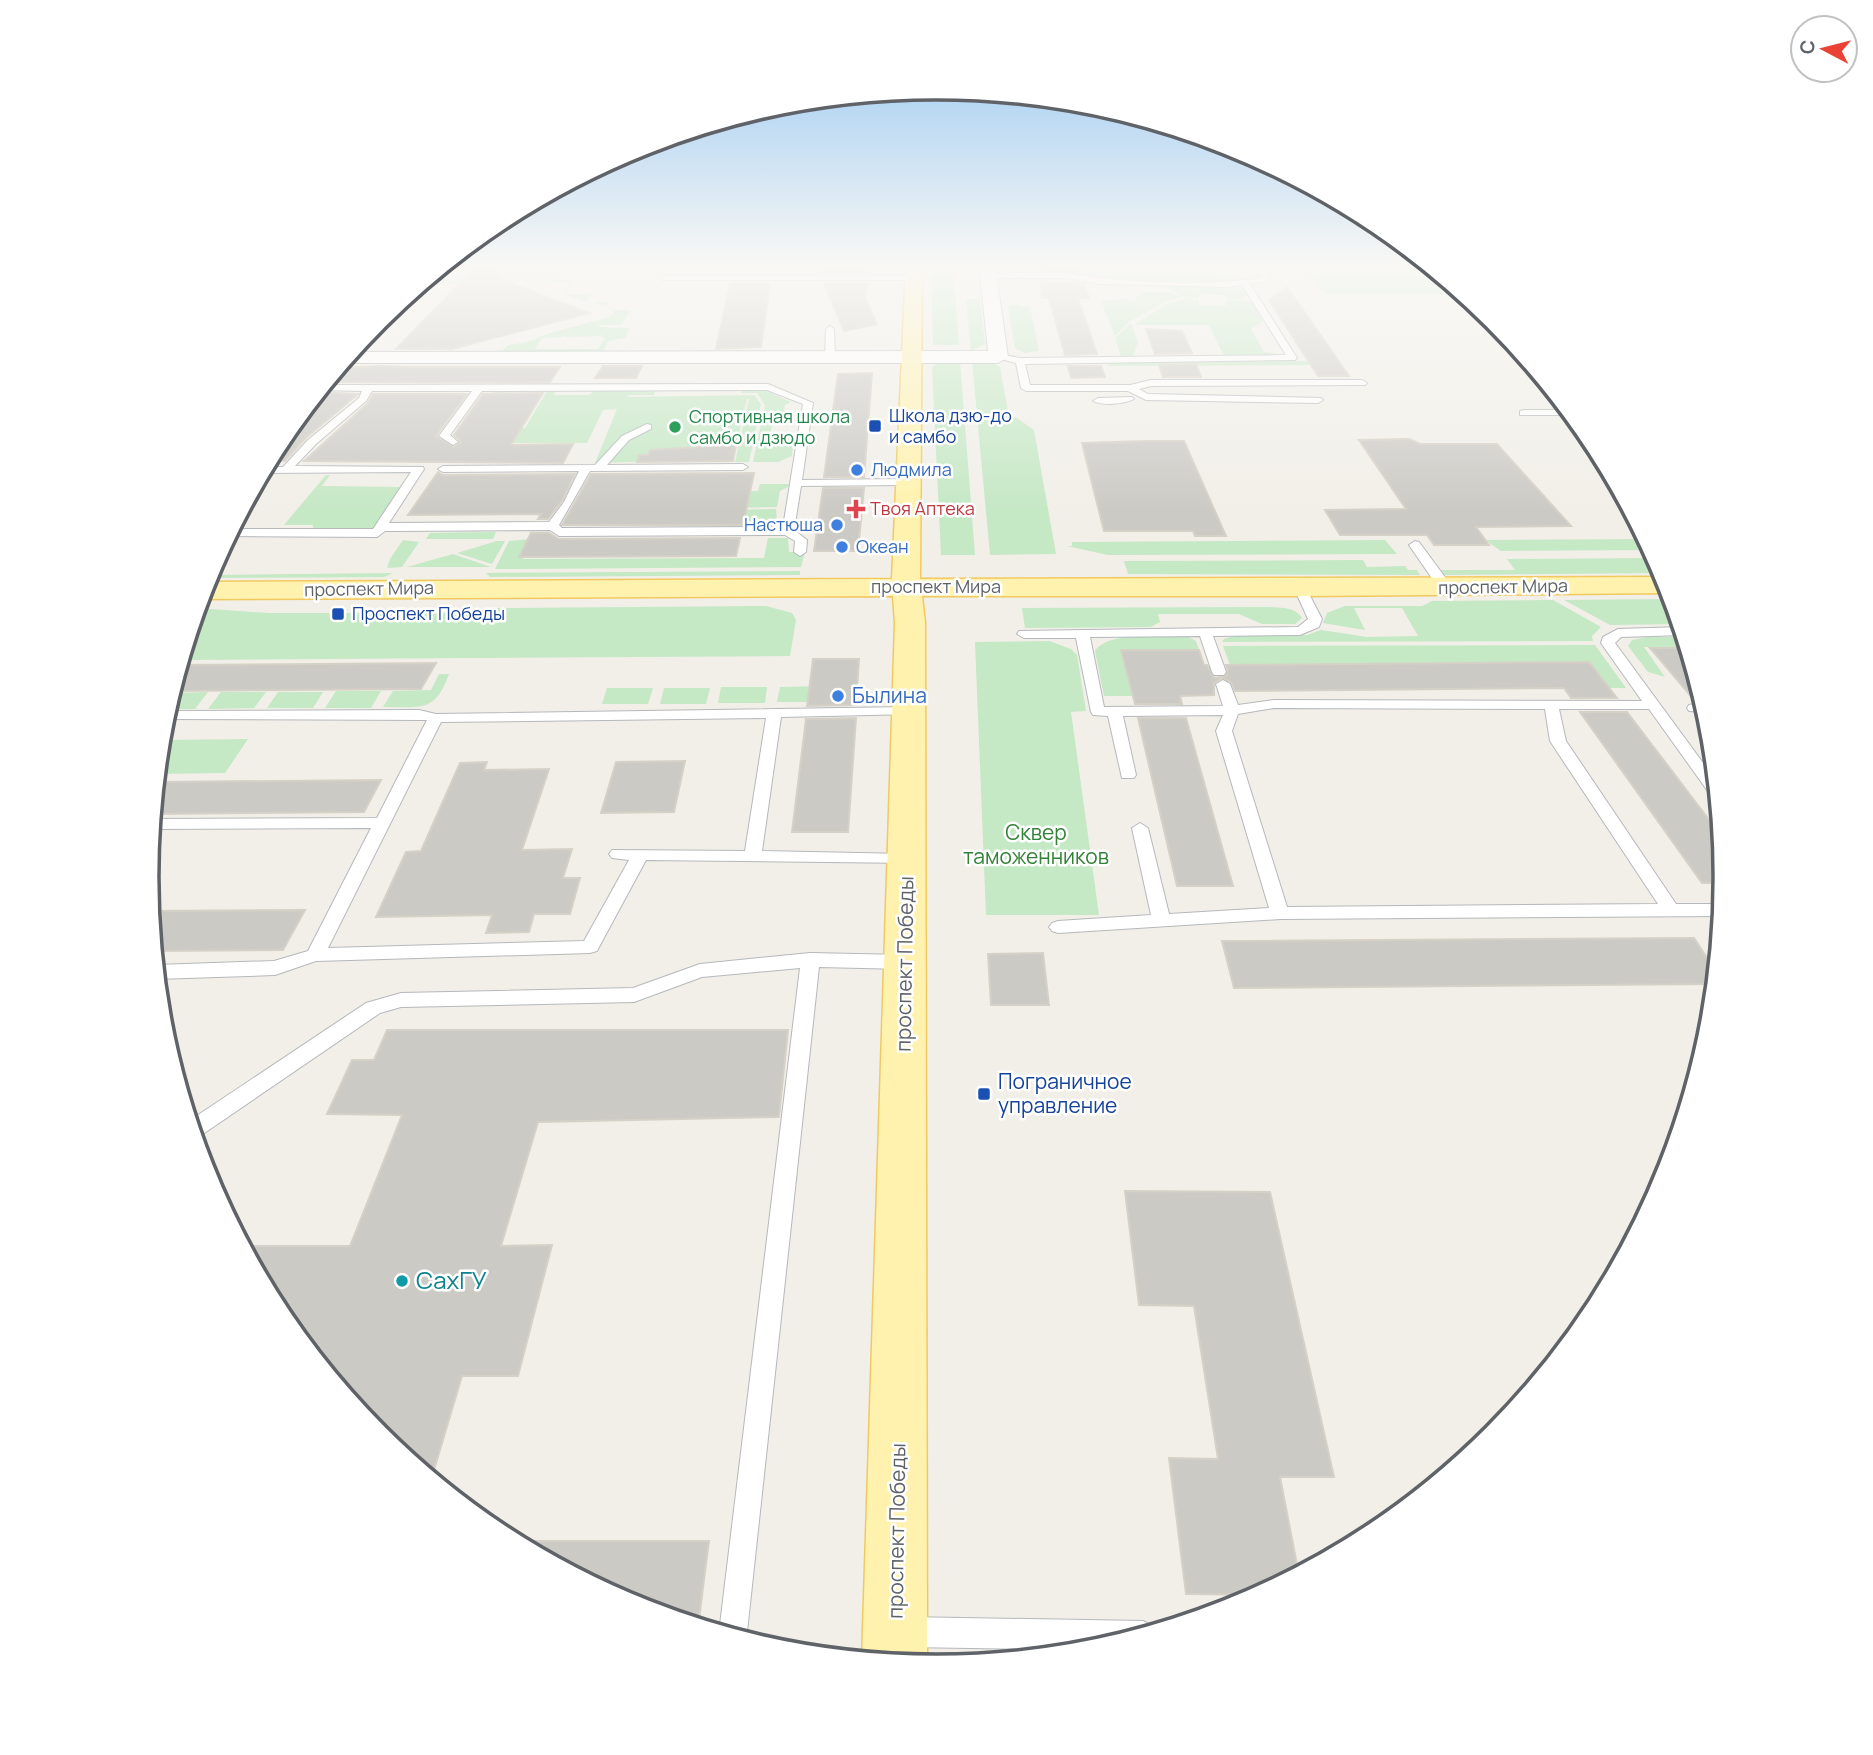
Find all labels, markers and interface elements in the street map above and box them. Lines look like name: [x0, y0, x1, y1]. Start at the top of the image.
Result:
north arrow: [1789, 14, 1859, 84]
text: С: [1793, 38, 1821, 55]
place label: Школа дзю-до и самбо: [889, 403, 1012, 448]
place label: Спортивная школа самбо и дзюдо: [689, 404, 850, 449]
marker: Школа дзю-до и самбо: [867, 418, 883, 434]
marker: Спортивная школа самбо и дзюдо: [667, 419, 683, 435]
place label: Людмила: [871, 457, 952, 481]
marker: Людмила: [849, 462, 865, 478]
place label: Твоя Аптека: [870, 496, 975, 520]
marker: Твоя Аптека: [848, 501, 864, 517]
place label: Настюша: [744, 512, 823, 536]
marker: Настюша: [829, 517, 845, 533]
place label: Океан: [856, 534, 909, 558]
marker: Океан: [834, 539, 850, 555]
street label: проспект Мира: [1438, 573, 1568, 599]
street label: проспект Мира: [871, 574, 1001, 598]
street label: проспект Мира: [304, 575, 434, 601]
place label: Проспект Победы: [352, 601, 505, 625]
marker: Проспект Победы: [330, 606, 346, 622]
place label: Былина: [852, 681, 927, 709]
marker: Былина: [830, 688, 846, 704]
park label: Сквер таможенников: [963, 818, 1109, 870]
street label: проспект Победы: [888, 876, 920, 1052]
place label: Пограничное управление: [998, 1067, 1132, 1119]
marker: Пограничное управление: [976, 1086, 992, 1102]
place label: СахГУ: [416, 1263, 487, 1296]
marker: СахГУ: [394, 1273, 410, 1289]
street label: проспект Победы: [880, 1443, 912, 1619]

